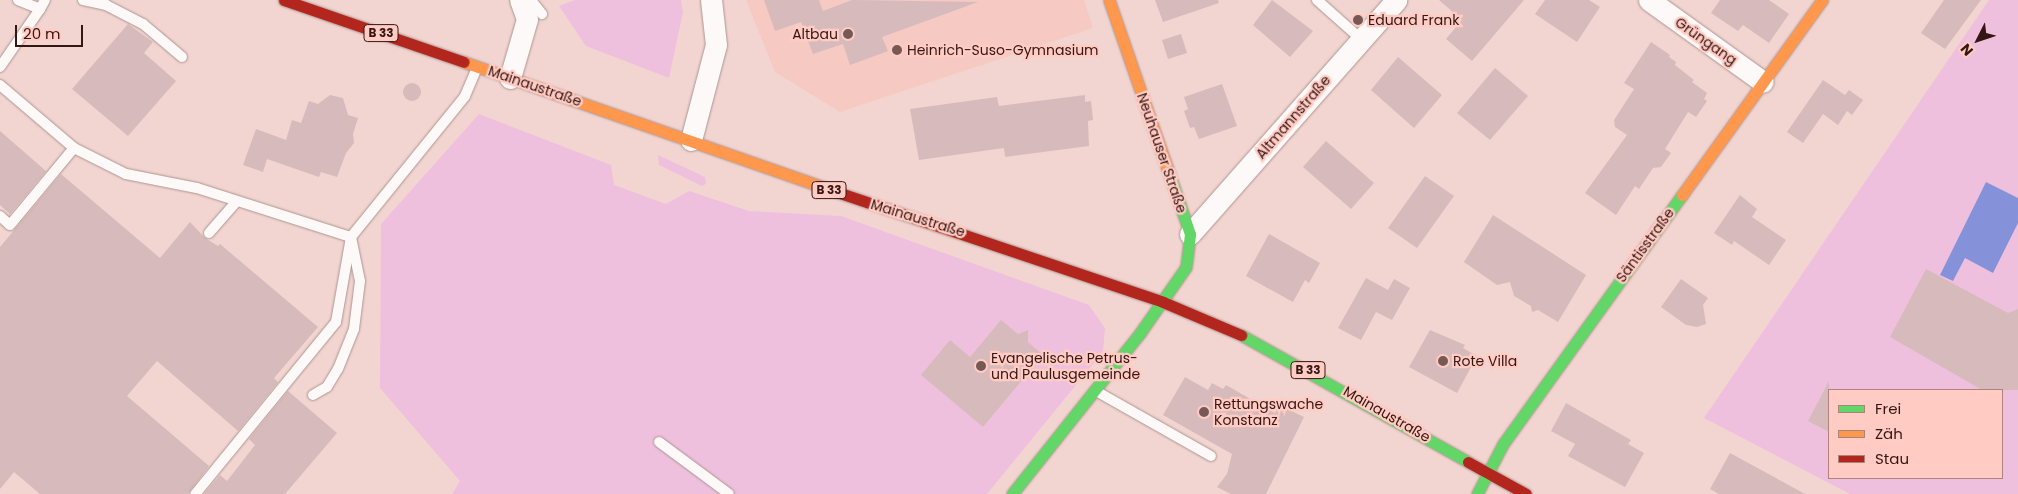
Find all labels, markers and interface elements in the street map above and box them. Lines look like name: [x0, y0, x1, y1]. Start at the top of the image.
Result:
place label: Eduard Frank: [1368, 12, 1459, 28]
marker: Eduard Frank: [1352, 14, 1364, 26]
street label: Grüngang: [1672, 14, 1740, 68]
scale bar: [18, 15, 85, 47]
north arrow: [1953, 15, 2003, 65]
text: 20 m: [23, 23, 61, 44]
road number: B 33: [364, 23, 398, 42]
place label: Altbau: [792, 26, 838, 42]
marker: Altbau: [842, 28, 854, 40]
text: N: [1956, 39, 1978, 60]
place label: Heinrich-Suso-Gymnasium: [907, 42, 1099, 58]
marker: Heinrich-Suso-Gymnasium: [891, 44, 903, 56]
street label: Mainaustraße: [486, 62, 584, 110]
street label: Altmannstraße: [1252, 72, 1334, 162]
street label: Neuhauser Straße: [1134, 91, 1190, 215]
road number: B 33: [812, 180, 846, 200]
street label: Mainaustraße: [869, 196, 967, 240]
street label: Säntisstraße: [1612, 205, 1678, 285]
place label: Evangelische Petrus- und Paulusgemeinde: [991, 350, 1140, 382]
place label: Rote Villa: [1453, 353, 1517, 369]
marker: Rote Villa: [1437, 355, 1449, 367]
marker: Evangelische Petrus- und Paulusgemeinde: [975, 360, 987, 372]
road number: B 33: [1290, 360, 1326, 380]
street label: Mainaustraße: [1341, 382, 1433, 446]
legend: [1828, 389, 2003, 479]
place label: Rettungswache Konstanz: [1214, 396, 1323, 428]
text: Frei: [1875, 398, 1901, 419]
marker: Rettungswache Konstanz: [1198, 406, 1210, 418]
text: Zäh: [1875, 423, 1903, 444]
text: Stau: [1875, 448, 1909, 469]

